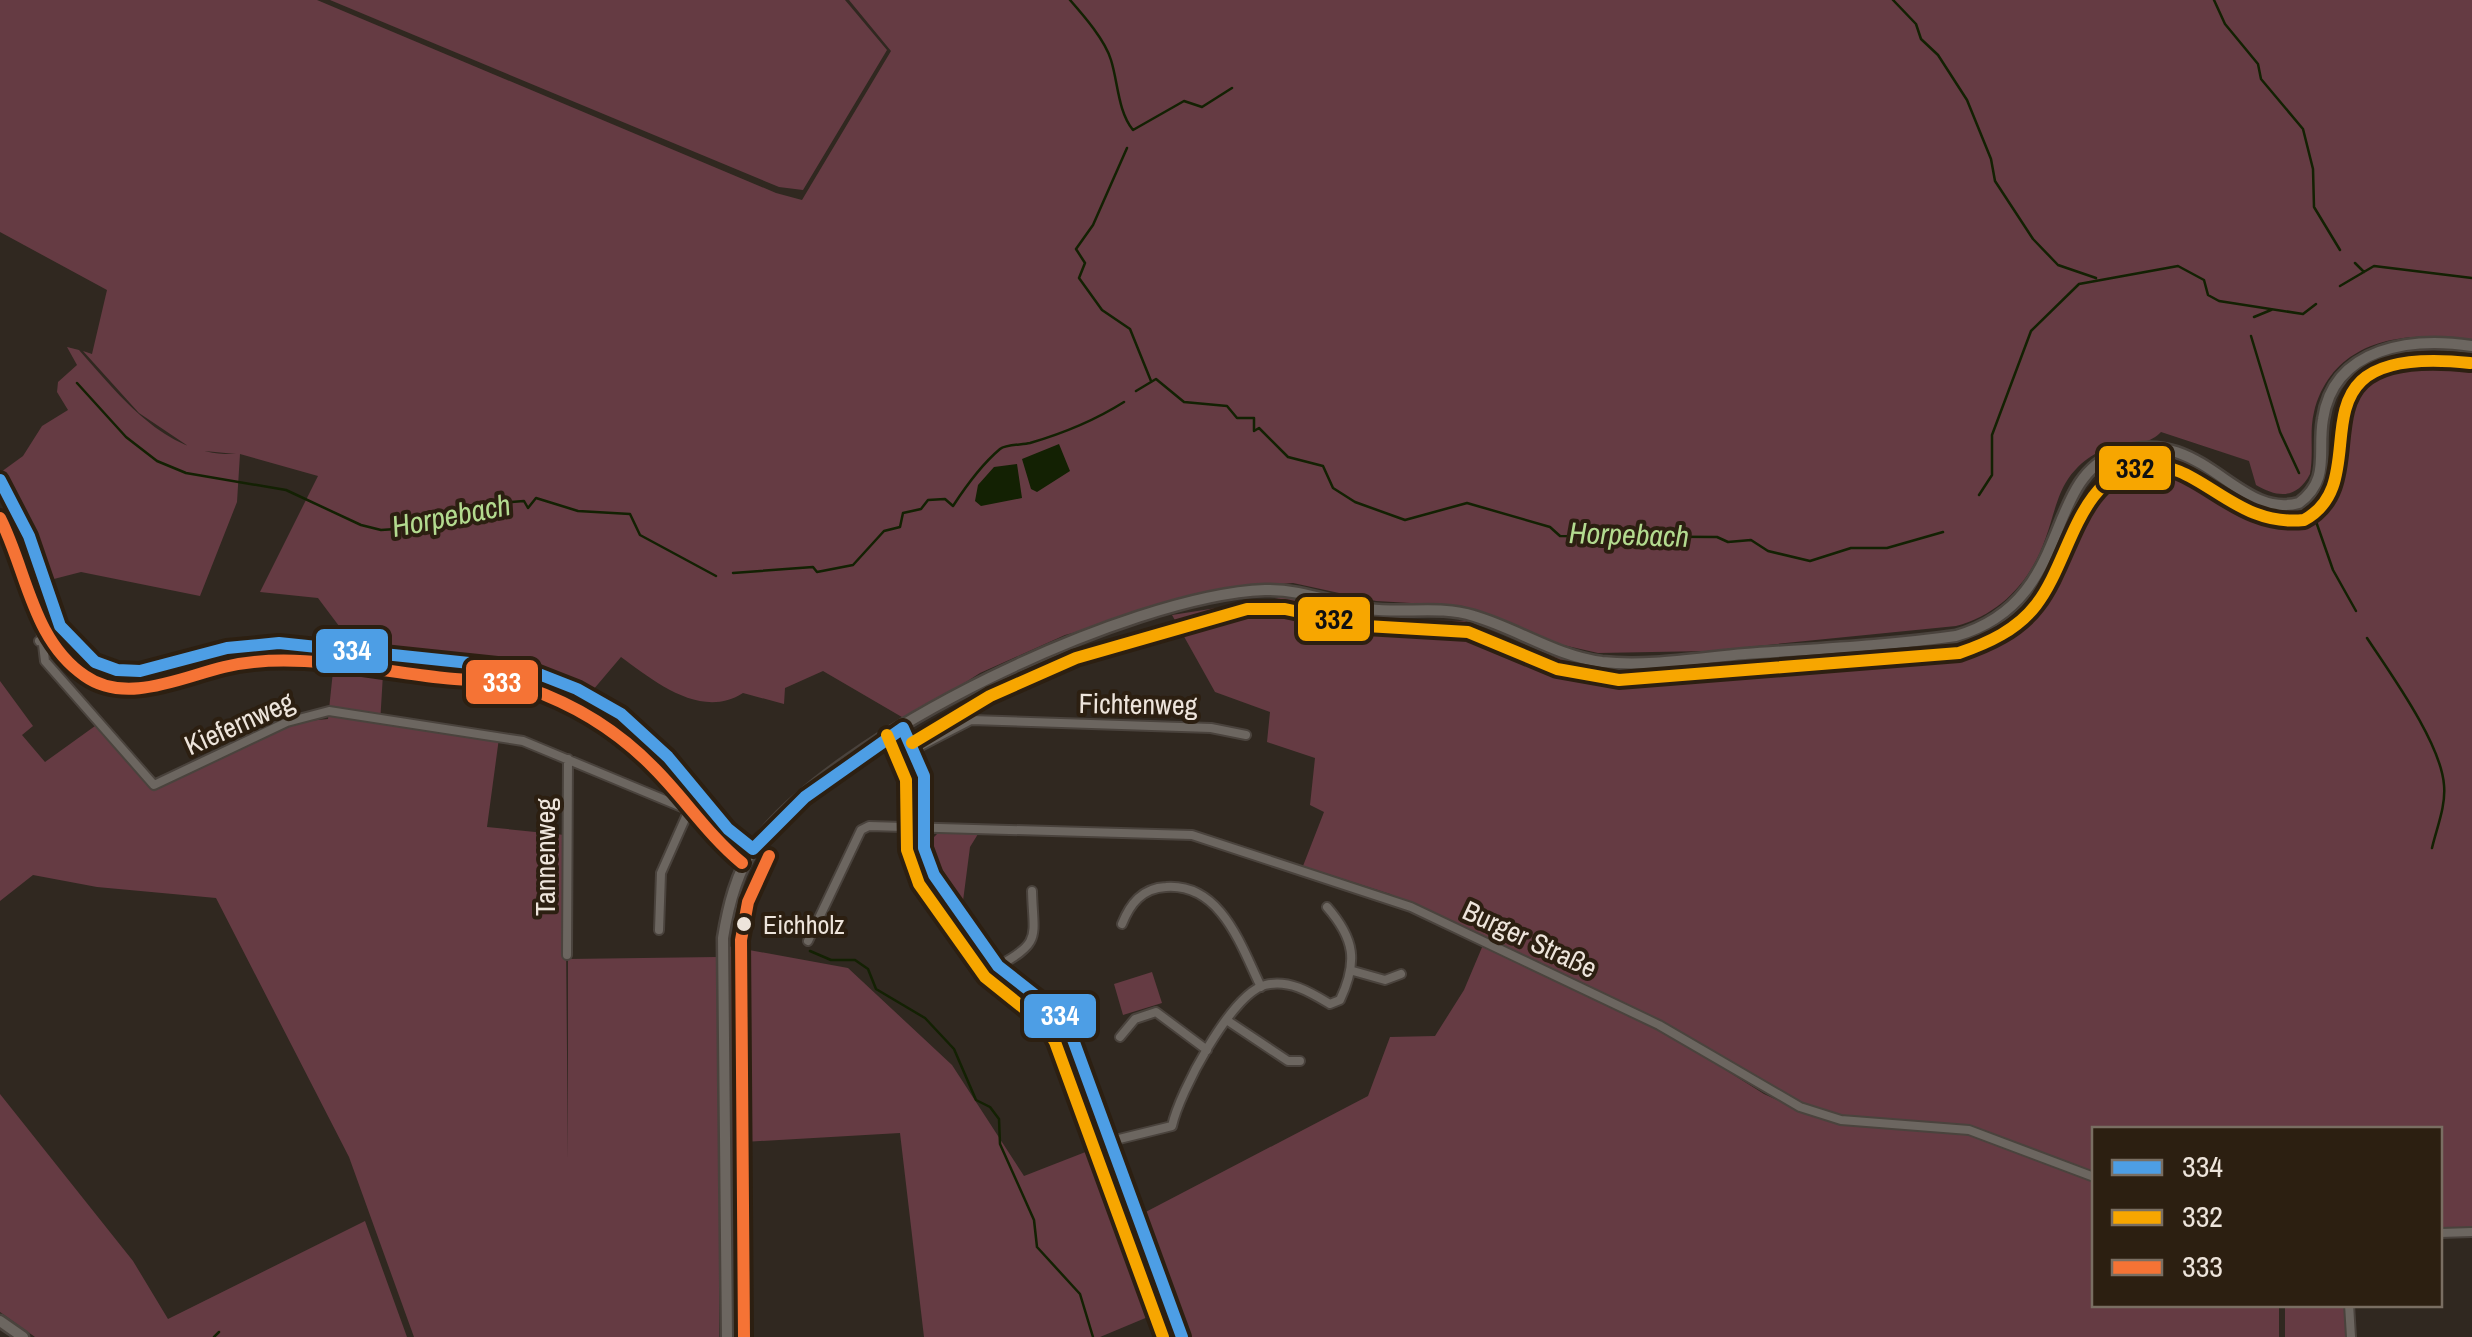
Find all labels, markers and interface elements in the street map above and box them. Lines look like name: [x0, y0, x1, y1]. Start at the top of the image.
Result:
line badge: 332: [2097, 444, 2173, 492]
text: 332: [2116, 449, 2154, 487]
water label: Horpebach: [388, 484, 514, 546]
water label: Horpebach: [1568, 512, 1690, 556]
line badge: 332: [1296, 595, 1372, 643]
text: 332: [1315, 600, 1353, 638]
line badge: 334: [314, 627, 390, 675]
text: 334: [333, 631, 371, 669]
line badge: 333: [464, 658, 540, 706]
text: 333: [483, 663, 521, 701]
street label: Kiefernweg: [178, 682, 300, 764]
street label: Fichtenweg: [1078, 684, 1198, 724]
street label: Tannenweg: [526, 798, 564, 916]
street label: Burger Straße: [1457, 891, 1603, 987]
place label: Eichholz: [763, 907, 845, 942]
marker: Eichholz: [734, 914, 754, 934]
line badge: 334: [1022, 992, 1098, 1040]
text: 334: [1041, 996, 1079, 1034]
legend: [2092, 1127, 2442, 1307]
text: 334: [2182, 1146, 2223, 1186]
text: 332: [2182, 1196, 2223, 1236]
text: 333: [2182, 1246, 2223, 1286]

